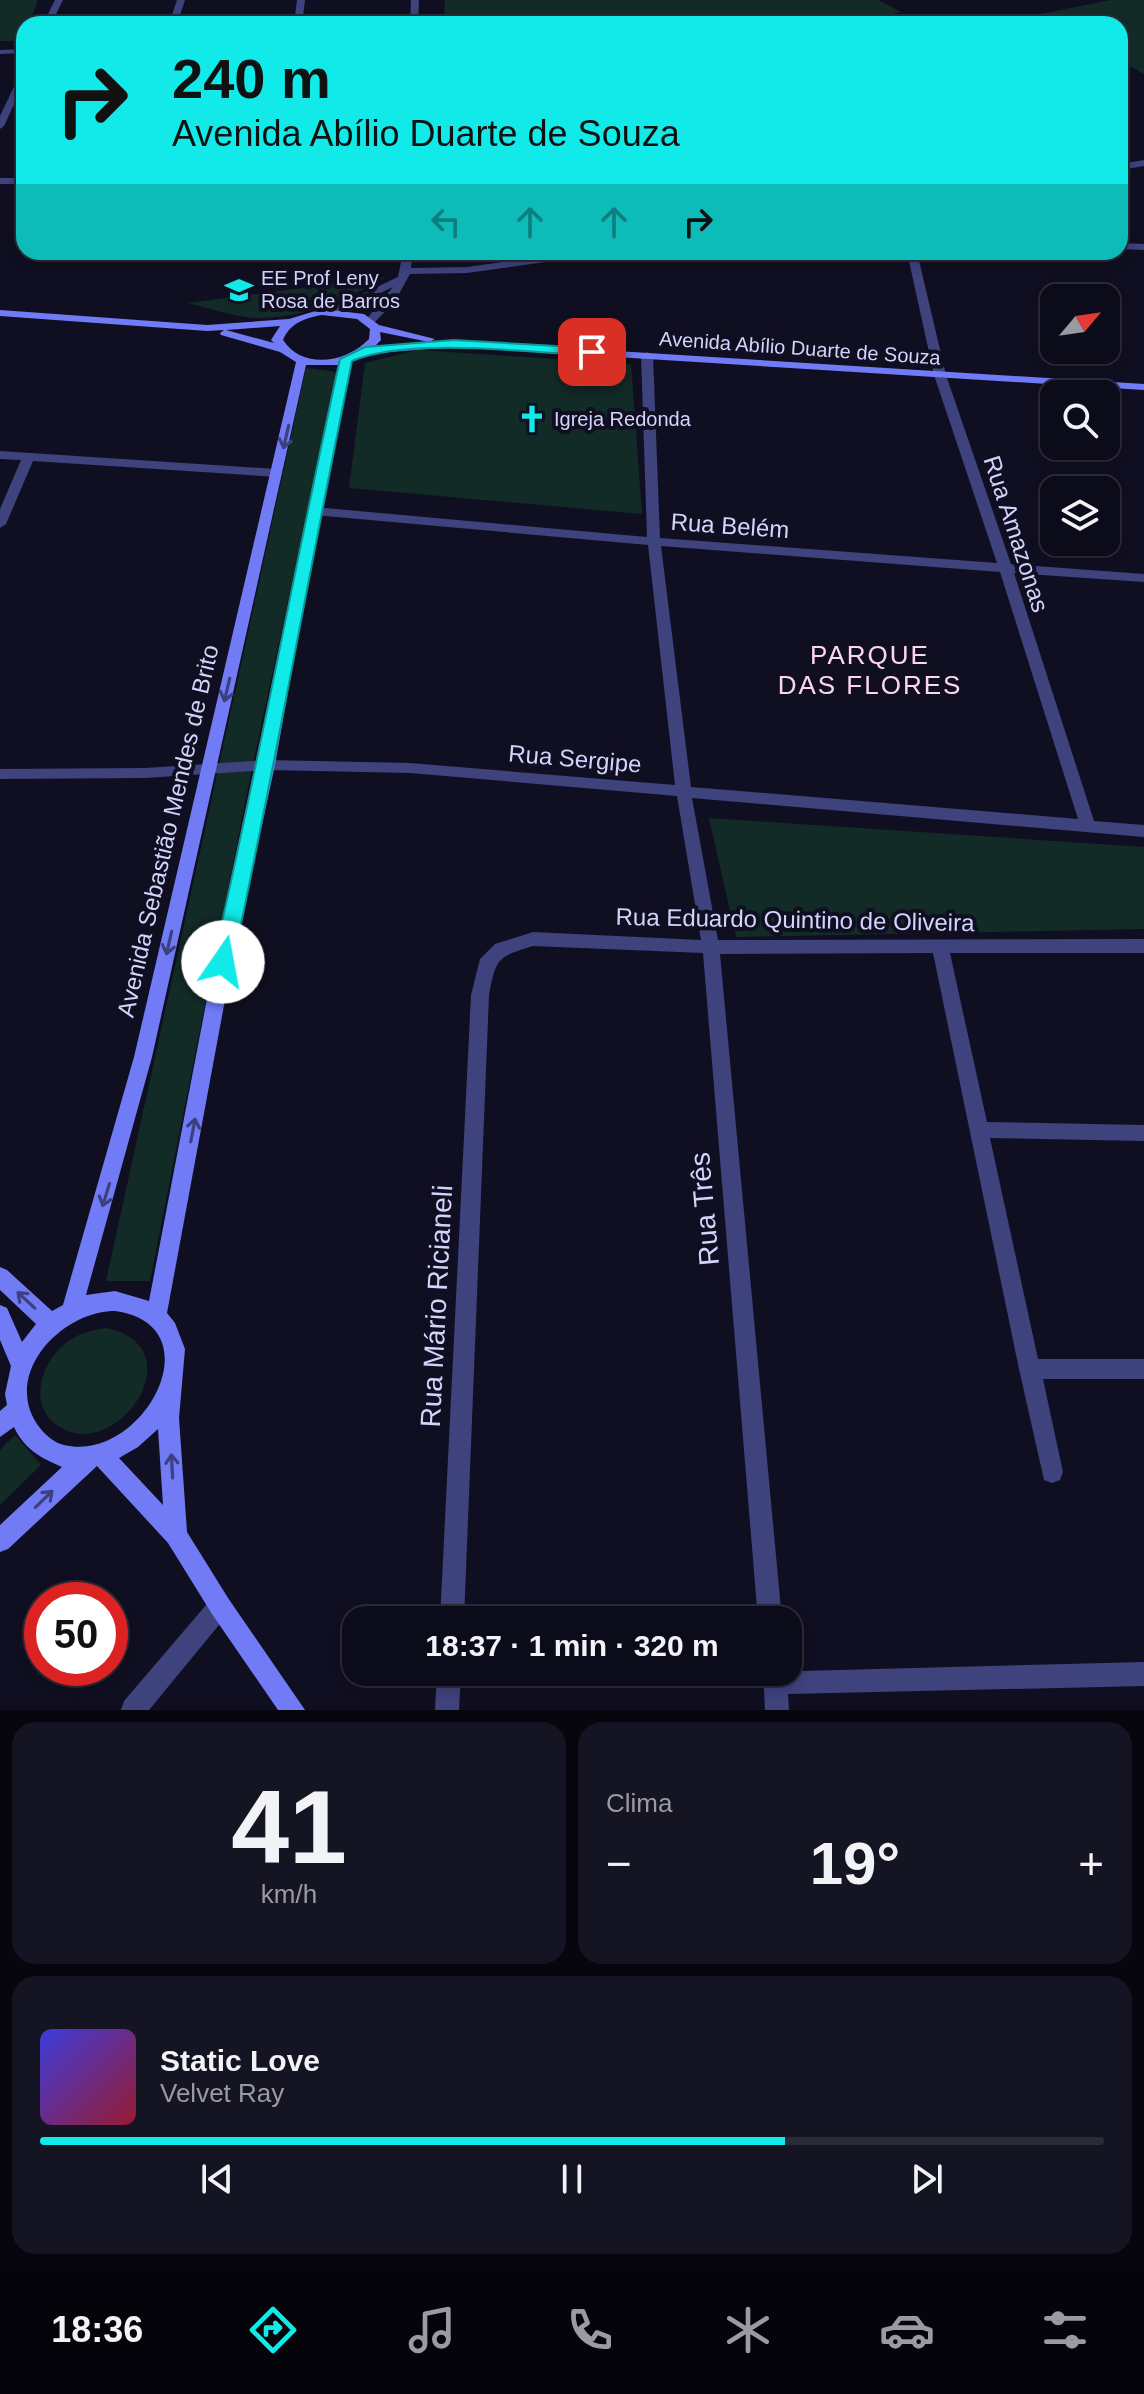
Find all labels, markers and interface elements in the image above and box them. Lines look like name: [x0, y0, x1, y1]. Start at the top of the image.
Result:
text: 240 m: [172, 47, 331, 110]
icon: right: [40, 48, 144, 152]
text: Avenida Abílio Duarte de Souza: [172, 113, 680, 154]
icon: left: [424, 200, 468, 244]
icon: ahead: [508, 200, 552, 244]
icon: ahead: [592, 200, 636, 244]
icon: right: [676, 200, 720, 244]
place label: EE Prof Leny Rosa de Barros: [261, 267, 400, 312]
school or university icon: EE Prof Leny Rosa de Barros: [224, 275, 254, 305]
north arrow: [1040, 284, 1120, 364]
map controls: [1040, 284, 1120, 556]
pin: [558, 318, 626, 386]
street label: Avenida Abílio Duarte de Souza: [659, 327, 942, 369]
icon: arrive: [570, 330, 614, 374]
button: search: [1040, 380, 1120, 460]
church icon: Igreja Redonda: [517, 404, 547, 434]
place label: Igreja Redonda: [554, 408, 692, 430]
one-way arrow: [278, 423, 293, 449]
street label: Rua Amazonas: [978, 452, 1054, 615]
button: layers: [1040, 476, 1120, 556]
street label: Rua Belém: [670, 508, 790, 543]
district label: PARQUE DAS FLORES: [778, 640, 962, 700]
street label: Avenida Sebastião Mendes de Brito: [111, 642, 224, 1020]
one-way arrow: [219, 677, 234, 702]
street label: Rua Sergipe: [507, 739, 643, 778]
street label: Rua Eduardo Quintino de Oliveira: [615, 903, 975, 936]
position arrow: [181, 920, 265, 1004]
one-way arrow: [161, 930, 176, 956]
one-way arrow: [186, 1117, 201, 1143]
street label: Rua Três: [684, 1151, 725, 1267]
one-way arrow: [98, 1182, 113, 1208]
street label: Rua Mário Ricianeli: [415, 1184, 458, 1428]
one-way arrow: [16, 1290, 36, 1309]
one-way arrow: [164, 1453, 179, 1480]
one-way arrow: [34, 1490, 53, 1509]
speed limit sign: 50: [24, 1582, 128, 1686]
text: 18:37 · 1 min · 320 m: [425, 1629, 719, 1662]
text: 41: [231, 1769, 347, 1885]
text: Clima: [606, 1788, 672, 1818]
text: 19°: [810, 1830, 900, 1897]
text: −: [606, 1839, 632, 1888]
text: +: [1078, 1839, 1104, 1888]
text: km/h: [261, 1879, 317, 1909]
text: Static Love: [160, 2044, 320, 2077]
text: Velvet Ray: [160, 2078, 284, 2108]
icon: previous: [195, 2157, 239, 2201]
icon: pause: [550, 2157, 594, 2201]
icon: next: [905, 2157, 949, 2201]
icon: directions: [245, 2302, 301, 2358]
icon: music: [404, 2302, 460, 2358]
icon: phone: [562, 2302, 618, 2358]
icon: climate: [720, 2302, 776, 2358]
icon: car: [879, 2302, 935, 2358]
icon: filters: [1037, 2302, 1093, 2358]
text: 18:36: [51, 2309, 143, 2350]

